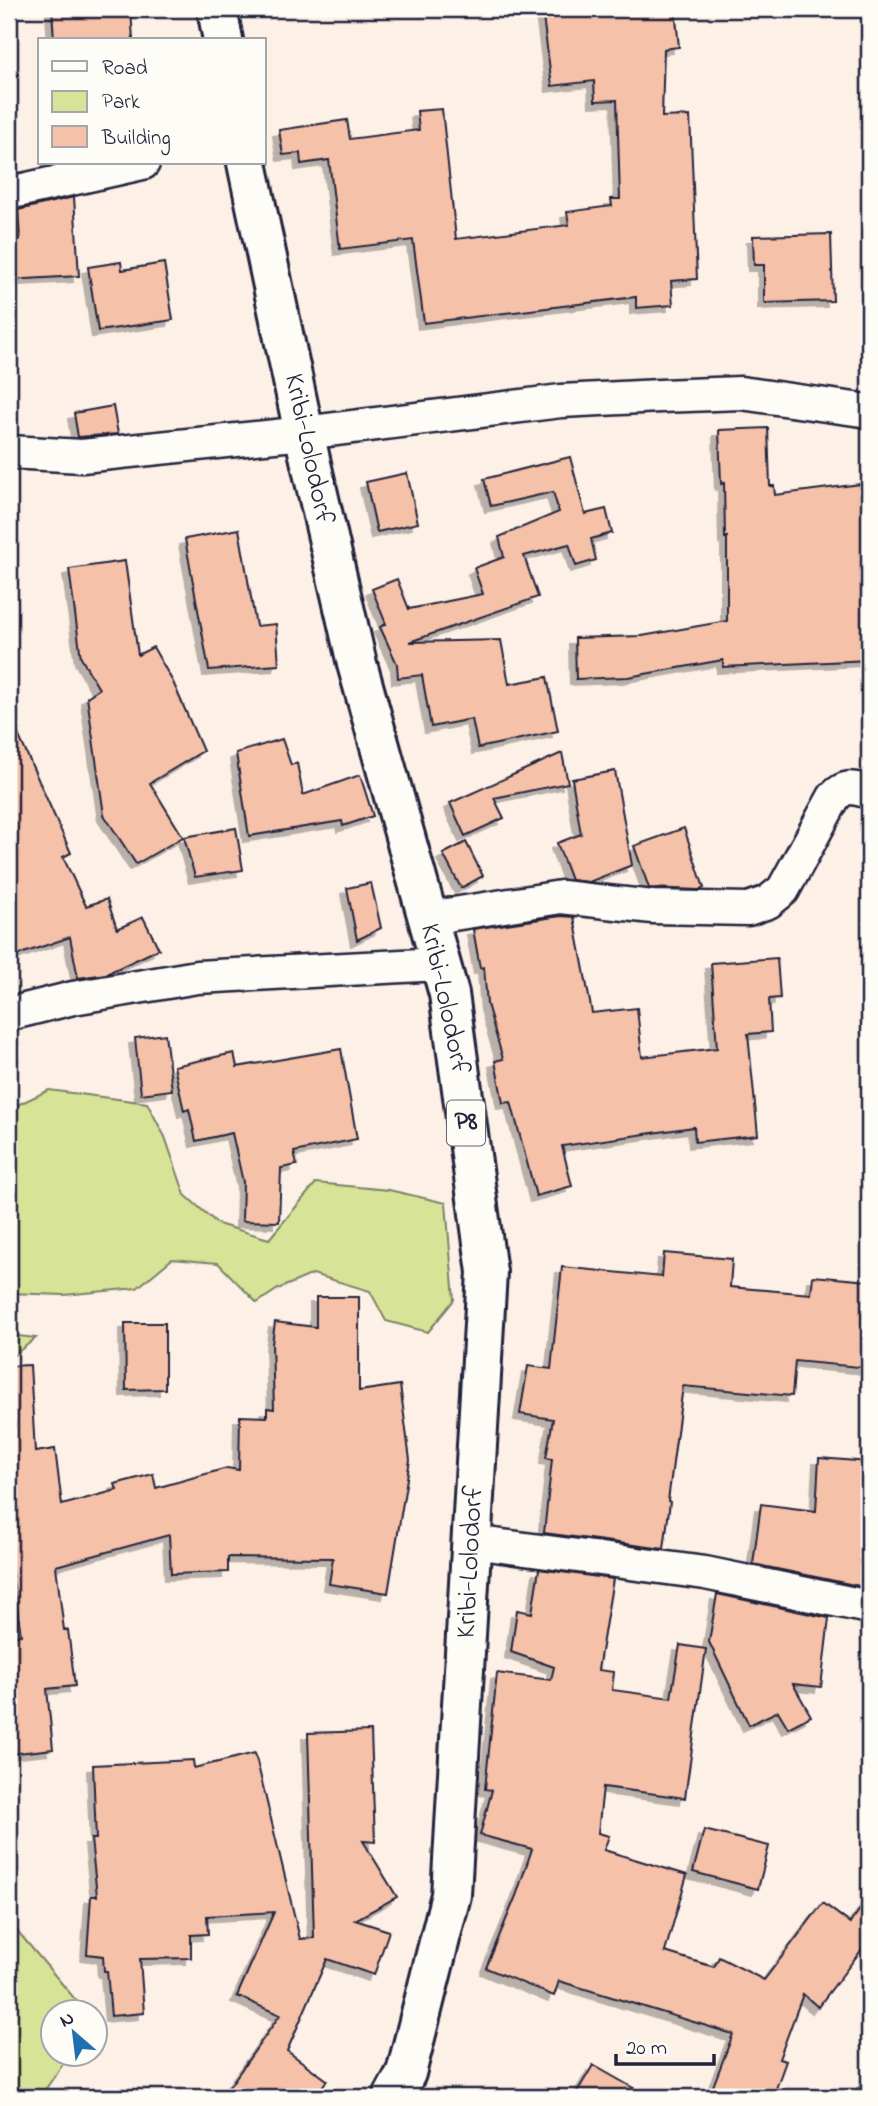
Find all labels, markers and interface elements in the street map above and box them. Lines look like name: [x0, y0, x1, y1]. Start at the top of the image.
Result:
legend: [38, 38, 266, 164]
text: Road: [102, 54, 148, 84]
text: Park: [102, 88, 141, 118]
text: Building: [101, 124, 171, 156]
street label: Kribi-Lolodorf: [272, 370, 344, 528]
street label: Kribi-Lolodorf: [408, 920, 480, 1078]
road number: P8: [447, 1100, 485, 1146]
street label: Kribi-Lolodorf: [447, 1485, 495, 1639]
north arrow: [38, 1997, 108, 2068]
text: N: [55, 2005, 79, 2035]
scale bar: [616, 2022, 714, 2066]
text: 20 m: [626, 2034, 667, 2064]

